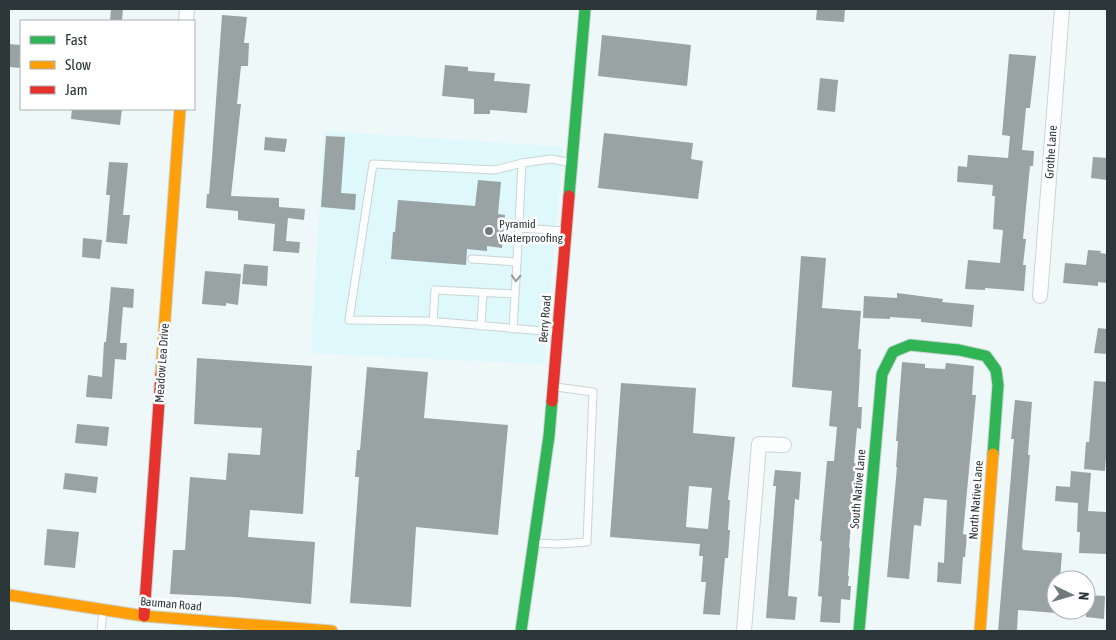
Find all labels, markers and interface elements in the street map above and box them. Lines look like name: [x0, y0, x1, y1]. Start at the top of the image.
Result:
legend: [20, 20, 195, 110]
text: Fast: [65, 31, 87, 48]
text: Slow: [65, 56, 91, 73]
text: Jam: [65, 81, 88, 98]
street label: Grothe Lane: [1042, 125, 1060, 179]
place label: Pyramid Waterproofing: [499, 217, 564, 245]
marker: Pyramid Waterproofing: [483, 225, 495, 237]
one-way arrow: [511, 275, 522, 283]
street label: Berry Road: [536, 295, 554, 343]
street label: Meadow Lea Drive: [152, 323, 172, 403]
street label: South Native Lane: [848, 449, 868, 529]
street label: North Native Lane: [966, 460, 986, 540]
north arrow: [1046, 570, 1096, 620]
text: N: [1076, 591, 1092, 601]
street label: Bauman Road: [140, 594, 202, 614]

